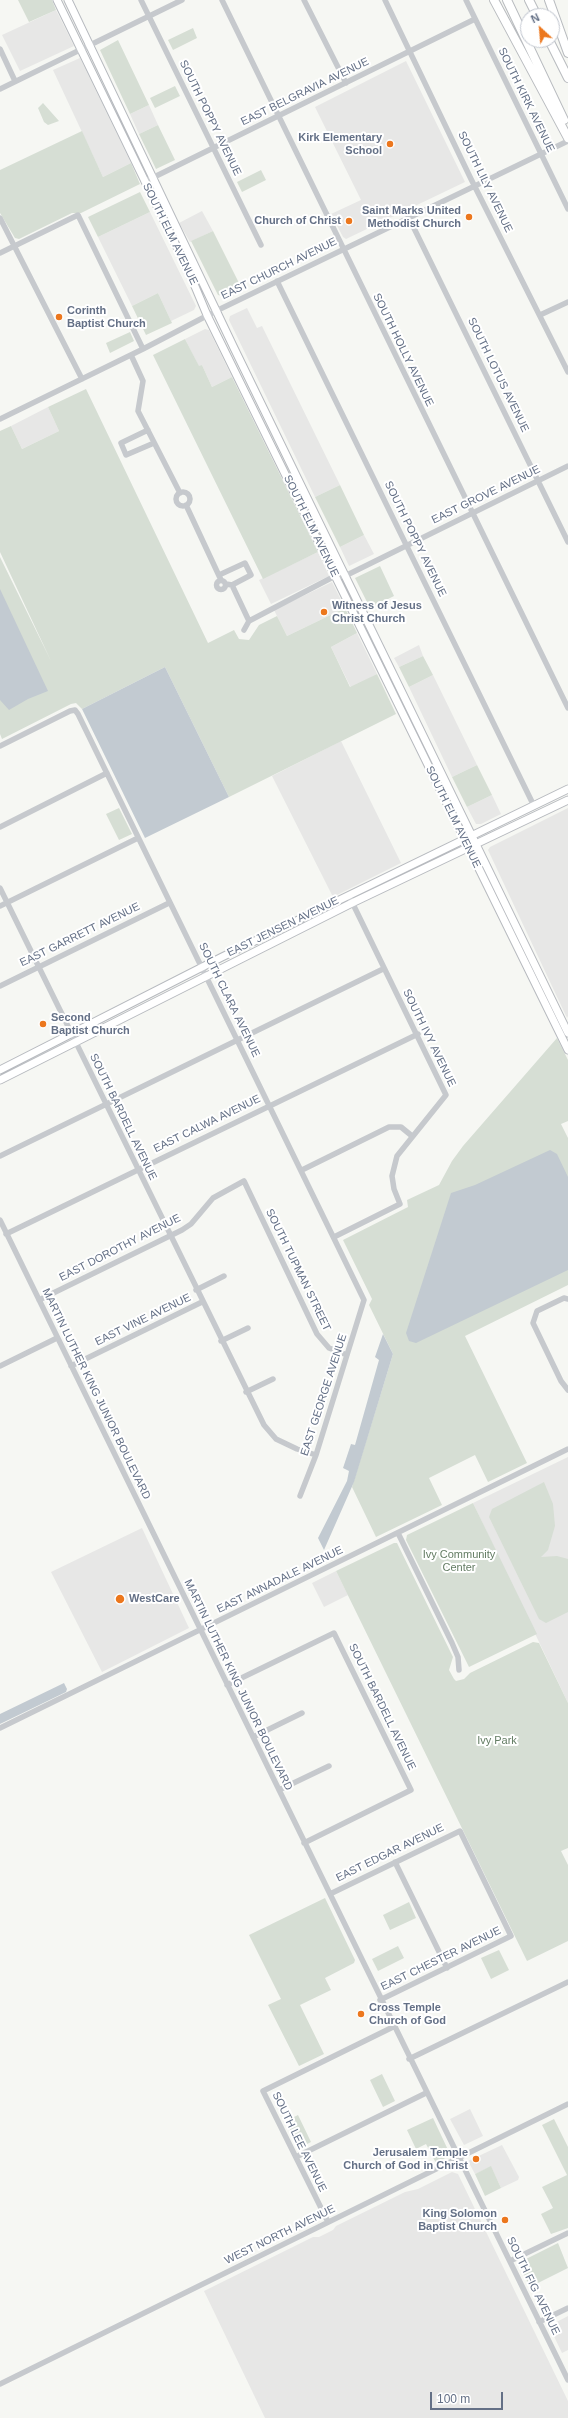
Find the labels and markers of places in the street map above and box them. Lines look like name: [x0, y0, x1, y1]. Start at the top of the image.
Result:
place label: Kirk Elementary School: [298, 131, 382, 157]
marker: Kirk Elementary School: [385, 139, 395, 149]
place label: Saint Marks United Methodist Church: [362, 204, 461, 230]
marker: Saint Marks United Methodist Church: [464, 212, 474, 222]
place label: Church of Christ: [254, 214, 341, 228]
marker: Church of Christ: [344, 216, 354, 226]
place label: Corinth Baptist Church: [67, 304, 146, 330]
marker: Corinth Baptist Church: [54, 312, 64, 322]
place label: Witness of Jesus Christ Church: [332, 599, 422, 625]
marker: Witness of Jesus Christ Church: [319, 607, 329, 617]
place label: Second Baptist Church: [51, 1011, 130, 1037]
marker: Second Baptist Church: [38, 1019, 48, 1029]
place label: WestCare: [129, 1592, 180, 1606]
marker: WestCare: [114, 1593, 126, 1605]
place label: Cross Temple Church of God: [369, 2001, 446, 2027]
marker: Cross Temple Church of God: [356, 2009, 366, 2019]
place label: Jerusalem Temple Church of God in Christ: [343, 2146, 468, 2172]
marker: Jerusalem Temple Church of God in Christ: [471, 2154, 481, 2164]
place label: King Solomon Baptist Church: [418, 2207, 497, 2233]
marker: King Solomon Baptist Church: [500, 2215, 510, 2225]

